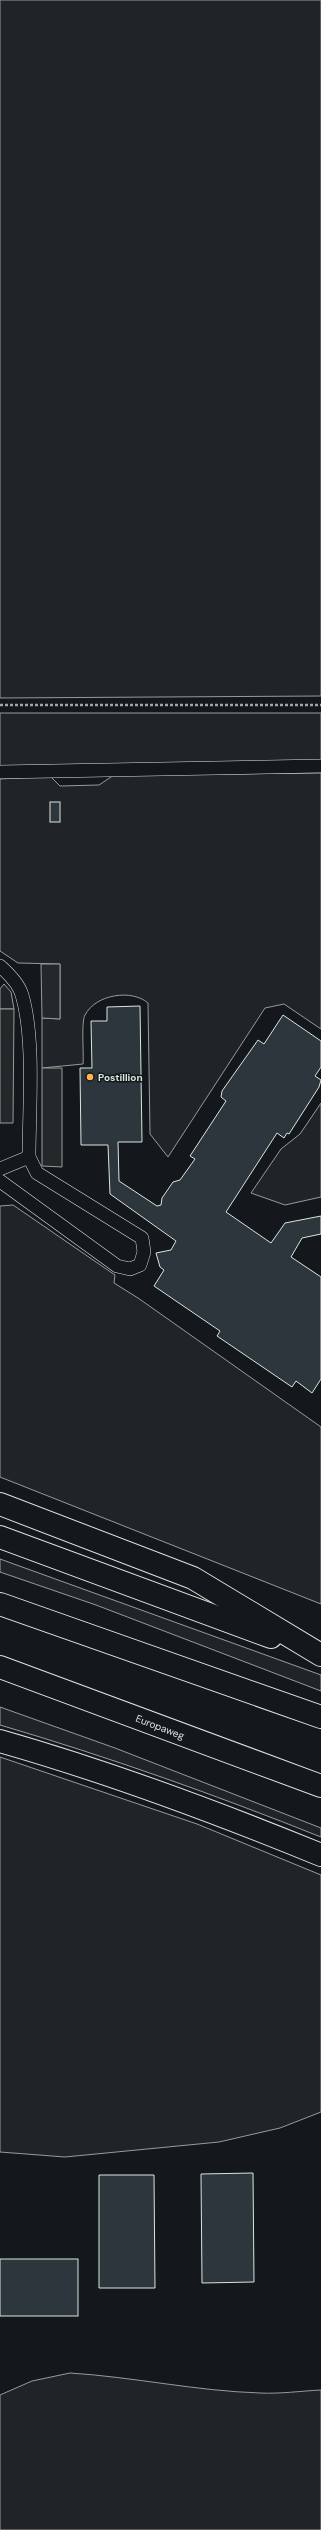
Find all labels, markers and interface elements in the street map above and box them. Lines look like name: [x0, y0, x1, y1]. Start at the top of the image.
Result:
place label: Postillion: [98, 1071, 143, 1084]
marker: Postillion: [85, 1072, 95, 1082]
street label: Europaweg: [134, 1712, 187, 1742]

